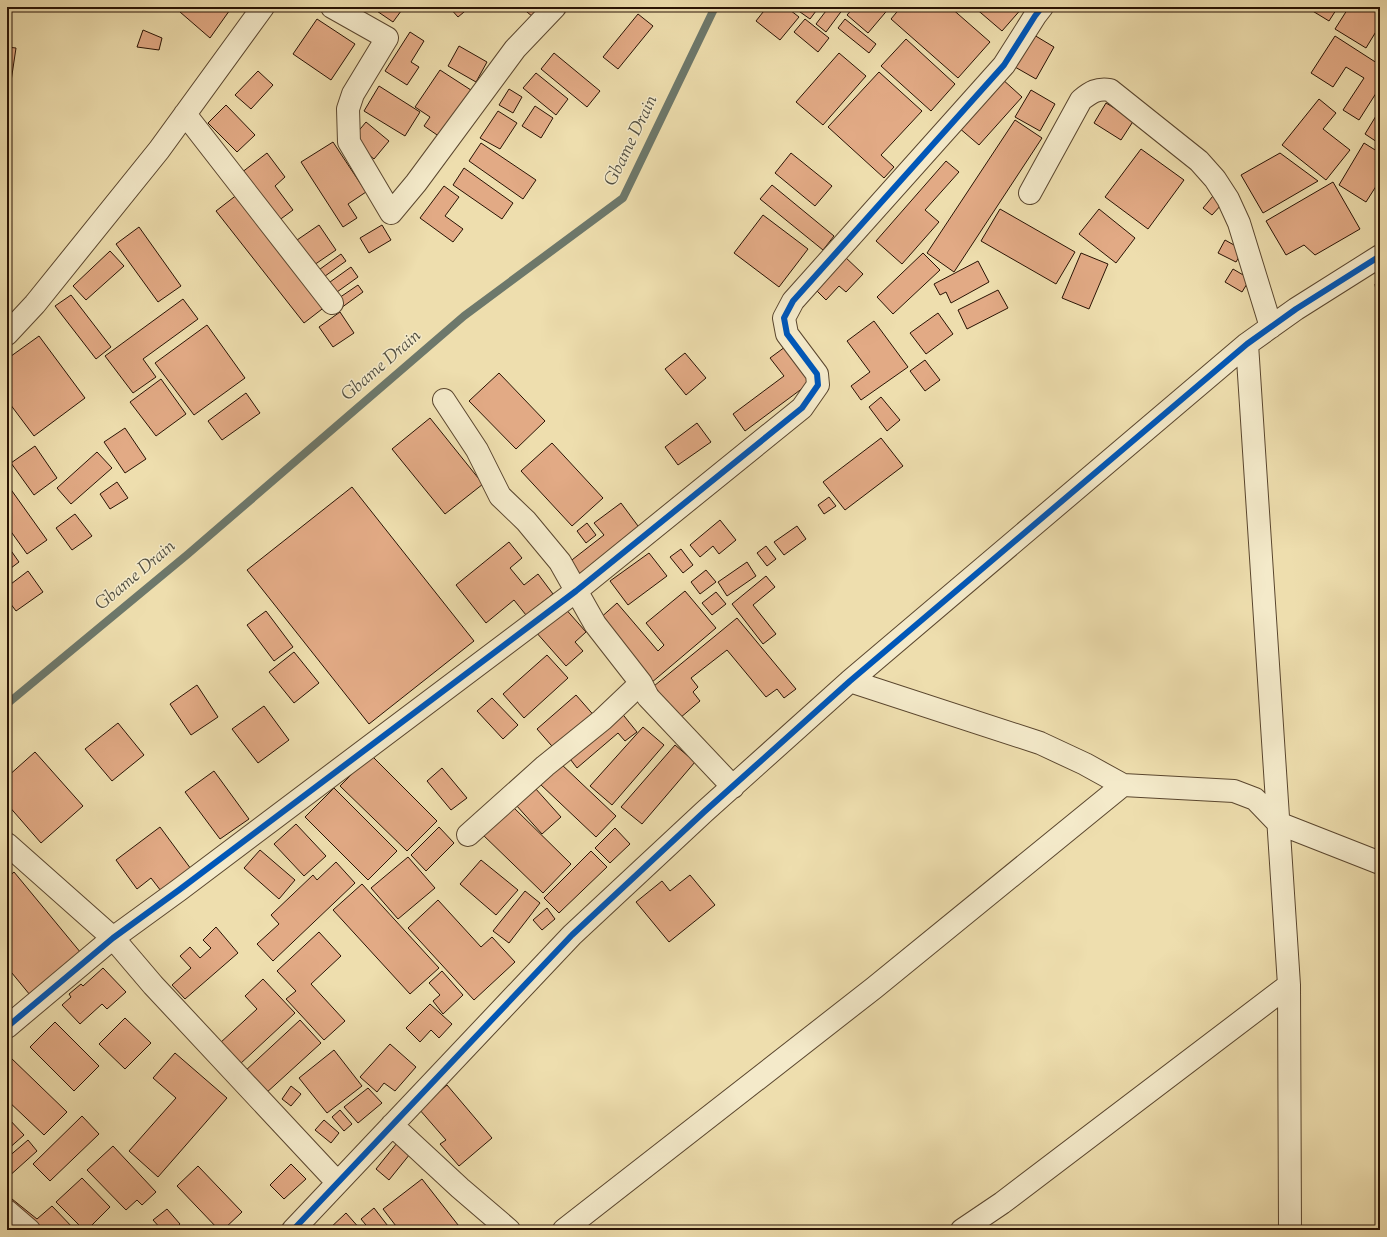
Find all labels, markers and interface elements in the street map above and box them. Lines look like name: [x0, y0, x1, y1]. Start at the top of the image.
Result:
water label: Gbame Drain: [599, 91, 665, 191]
water label: Gbame Drain: [336, 324, 428, 408]
water label: Gbame Drain: [90, 534, 182, 618]

